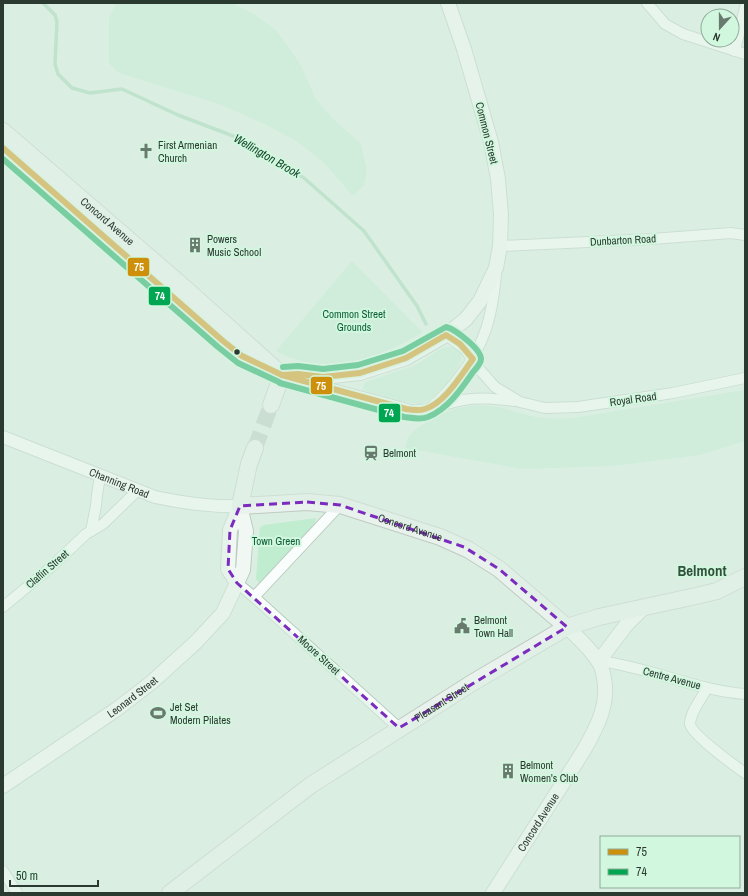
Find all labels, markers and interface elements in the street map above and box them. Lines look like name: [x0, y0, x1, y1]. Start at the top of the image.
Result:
north arrow: [700, 8, 740, 48]
text: N: [711, 30, 722, 45]
street label: Common Street: [473, 101, 502, 166]
water label: Wellington Brook: [231, 130, 304, 182]
place label: First Armenian Church: [158, 138, 217, 165]
church icon: First Armenian Church: [137, 142, 155, 160]
street label: Concord Avenue: [78, 194, 137, 248]
street label: Dunbarton Road: [590, 231, 656, 249]
place label: Powers Music School: [207, 232, 261, 259]
building icon: Powers Music School: [186, 236, 204, 254]
line badge: 75: [127, 257, 150, 277]
text: 75: [134, 260, 144, 274]
line badge: 74: [148, 286, 171, 306]
text: 74: [155, 289, 165, 303]
park label: Common Street Grounds: [322, 307, 386, 334]
unlabelled marker: [232, 347, 242, 357]
line badge: 75: [310, 376, 333, 395]
text: 75: [316, 379, 326, 393]
street label: Royal Road: [609, 389, 657, 409]
line badge: 74: [378, 403, 401, 423]
text: 74: [384, 406, 394, 420]
station icon: Belmont: [362, 444, 380, 462]
place label: Belmont: [383, 446, 417, 460]
street label: Channing Road: [87, 465, 151, 501]
street label: Concord Avenue: [376, 511, 444, 544]
park label: Town Green: [252, 534, 300, 548]
street label: Claflin Street: [23, 546, 72, 591]
district label: Belmont: [677, 560, 727, 581]
place label: Belmont Town Hall: [474, 613, 513, 640]
public building icon: Belmont Town Hall: [453, 617, 471, 635]
street label: Moore Street: [295, 632, 343, 678]
street label: Centre Avenue: [641, 664, 703, 692]
street label: Leonard Street: [104, 673, 161, 721]
street label: Pleasant Street: [412, 680, 472, 725]
place label: Jet Set Modern Pilates: [170, 700, 231, 727]
sports icon: Jet Set Modern Pilates: [149, 704, 167, 722]
place label: Belmont Women's Club: [520, 758, 578, 785]
building icon: Belmont Women's Club: [499, 762, 517, 780]
street label: Concord Avenue: [514, 790, 562, 854]
legend: [600, 836, 740, 888]
text: 75: [636, 844, 647, 860]
scale bar: [10, 862, 98, 888]
text: 74: [636, 864, 647, 880]
text: 50 m: [16, 868, 38, 884]

